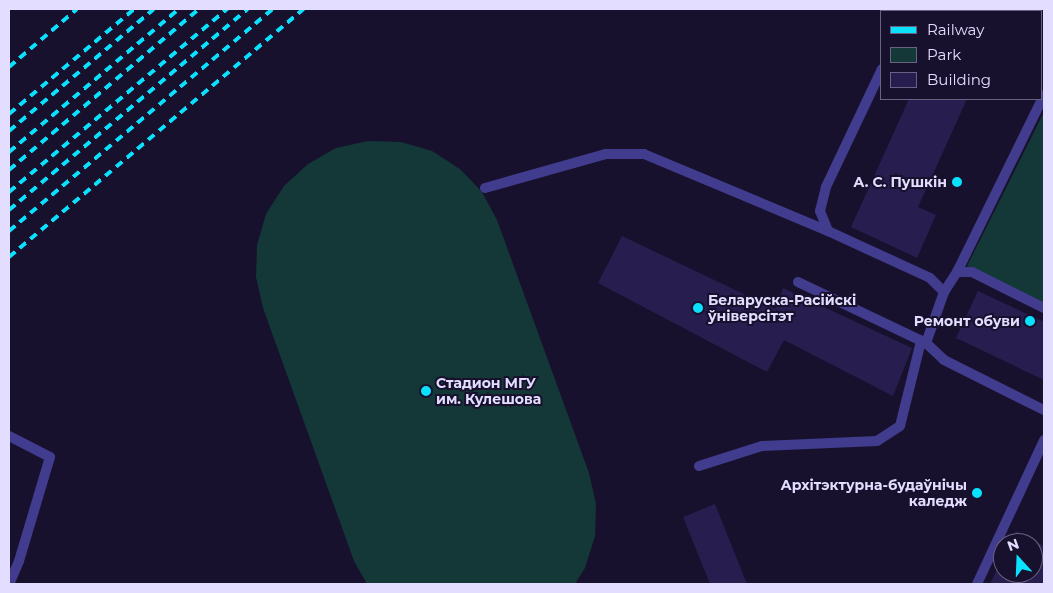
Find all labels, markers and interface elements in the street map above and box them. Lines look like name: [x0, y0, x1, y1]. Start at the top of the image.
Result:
legend: [880, 10, 1043, 100]
text: Railway: [927, 20, 984, 39]
text: Park: [927, 45, 961, 64]
text: Building: [927, 70, 991, 89]
place label: А. С. Пушкін: [853, 174, 947, 190]
marker: А. С. Пушкін: [951, 176, 963, 188]
place label: Беларуска-Расійскі ўніверсітэт: [708, 292, 856, 324]
marker: Беларуска-Расійскі ўніверсітэт: [692, 302, 704, 314]
place label: Ремонт обуви: [914, 313, 1020, 329]
marker: Ремонт обуви: [1024, 315, 1036, 327]
place label: Стадион МГУ им. Кулешова: [436, 375, 541, 408]
marker: Стадион МГУ им. Кулешова: [420, 385, 432, 397]
place label: Архітэктурна-будаўнічы каледж: [781, 477, 967, 510]
marker: Архітэктурна-будаўнічы каледж: [971, 487, 983, 499]
north arrow: [993, 533, 1043, 583]
text: N: [1005, 534, 1022, 555]

